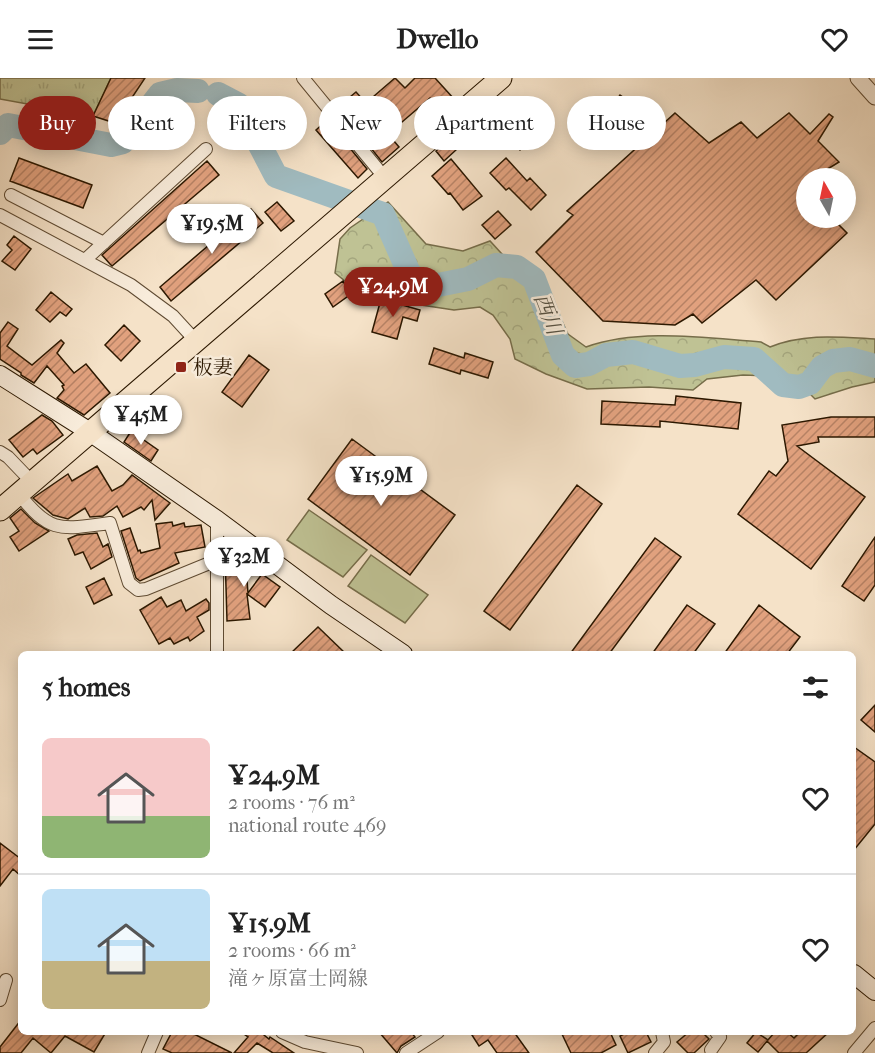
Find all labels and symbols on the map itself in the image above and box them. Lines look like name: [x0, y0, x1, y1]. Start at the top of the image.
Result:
north arrow: [796, 168, 856, 228]
pin: ¥19.5M: [163, 204, 261, 255]
pin: ¥24.9M: [344, 267, 442, 318]
water label: 西川: [529, 290, 567, 340]
place label: 板妻: [193, 356, 233, 379]
marker: 板妻: [174, 360, 188, 374]
pin: ¥45M: [105, 395, 177, 446]
pin: ¥15.9M: [332, 456, 430, 507]
pin: ¥32M: [208, 537, 280, 588]

